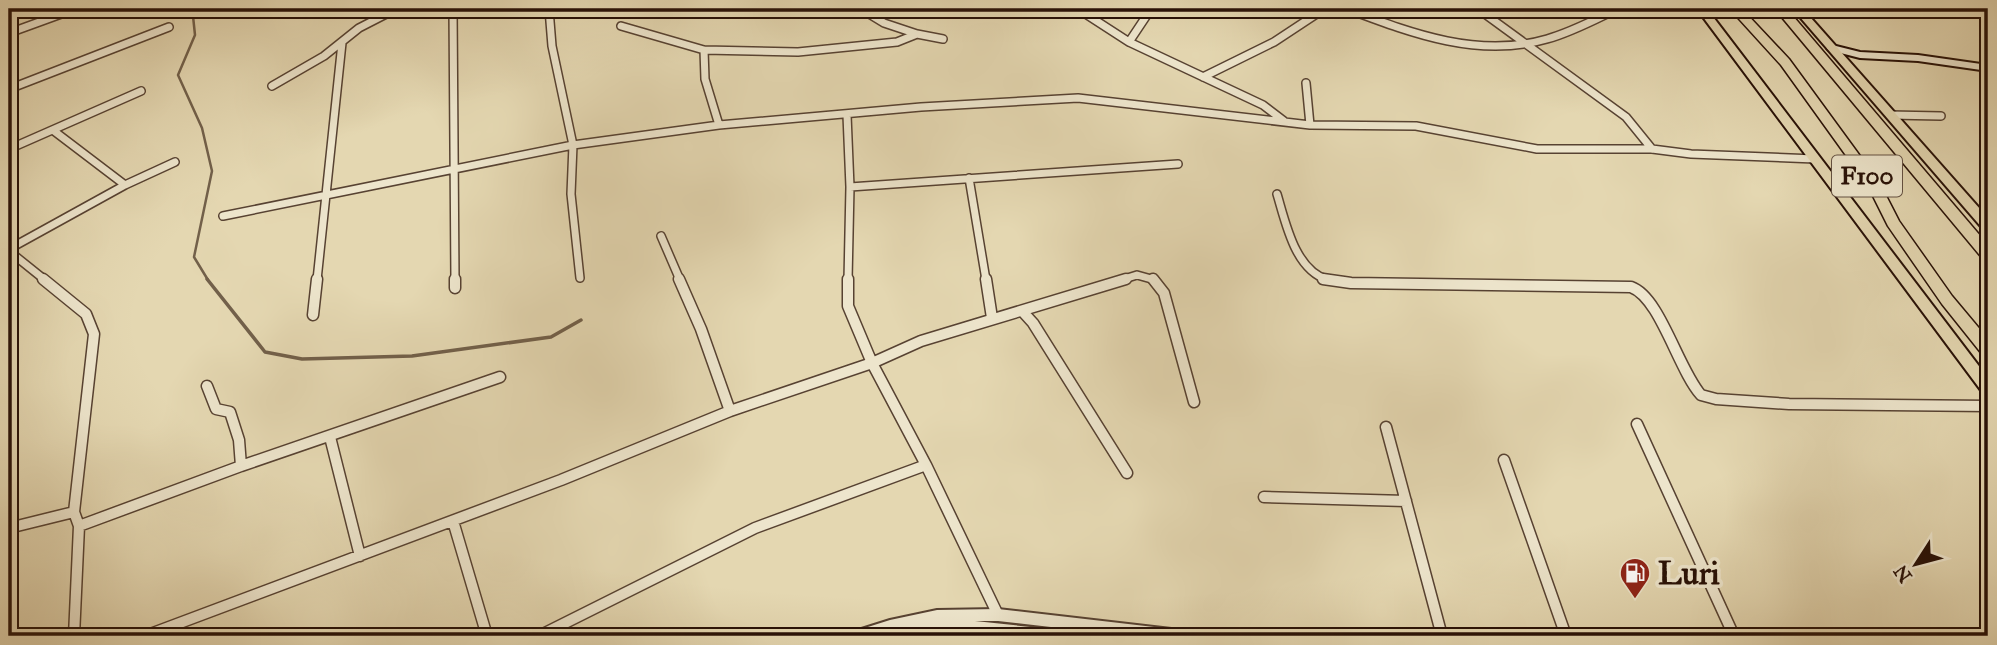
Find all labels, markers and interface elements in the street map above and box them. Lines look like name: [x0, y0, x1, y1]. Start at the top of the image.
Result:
road number: F100: [1832, 156, 1902, 196]
north arrow: [1882, 530, 1952, 600]
place label: Luri: [1658, 554, 1720, 593]
fuel station icon: Luri: [1618, 556, 1652, 600]
text: N: [1889, 560, 1917, 587]

